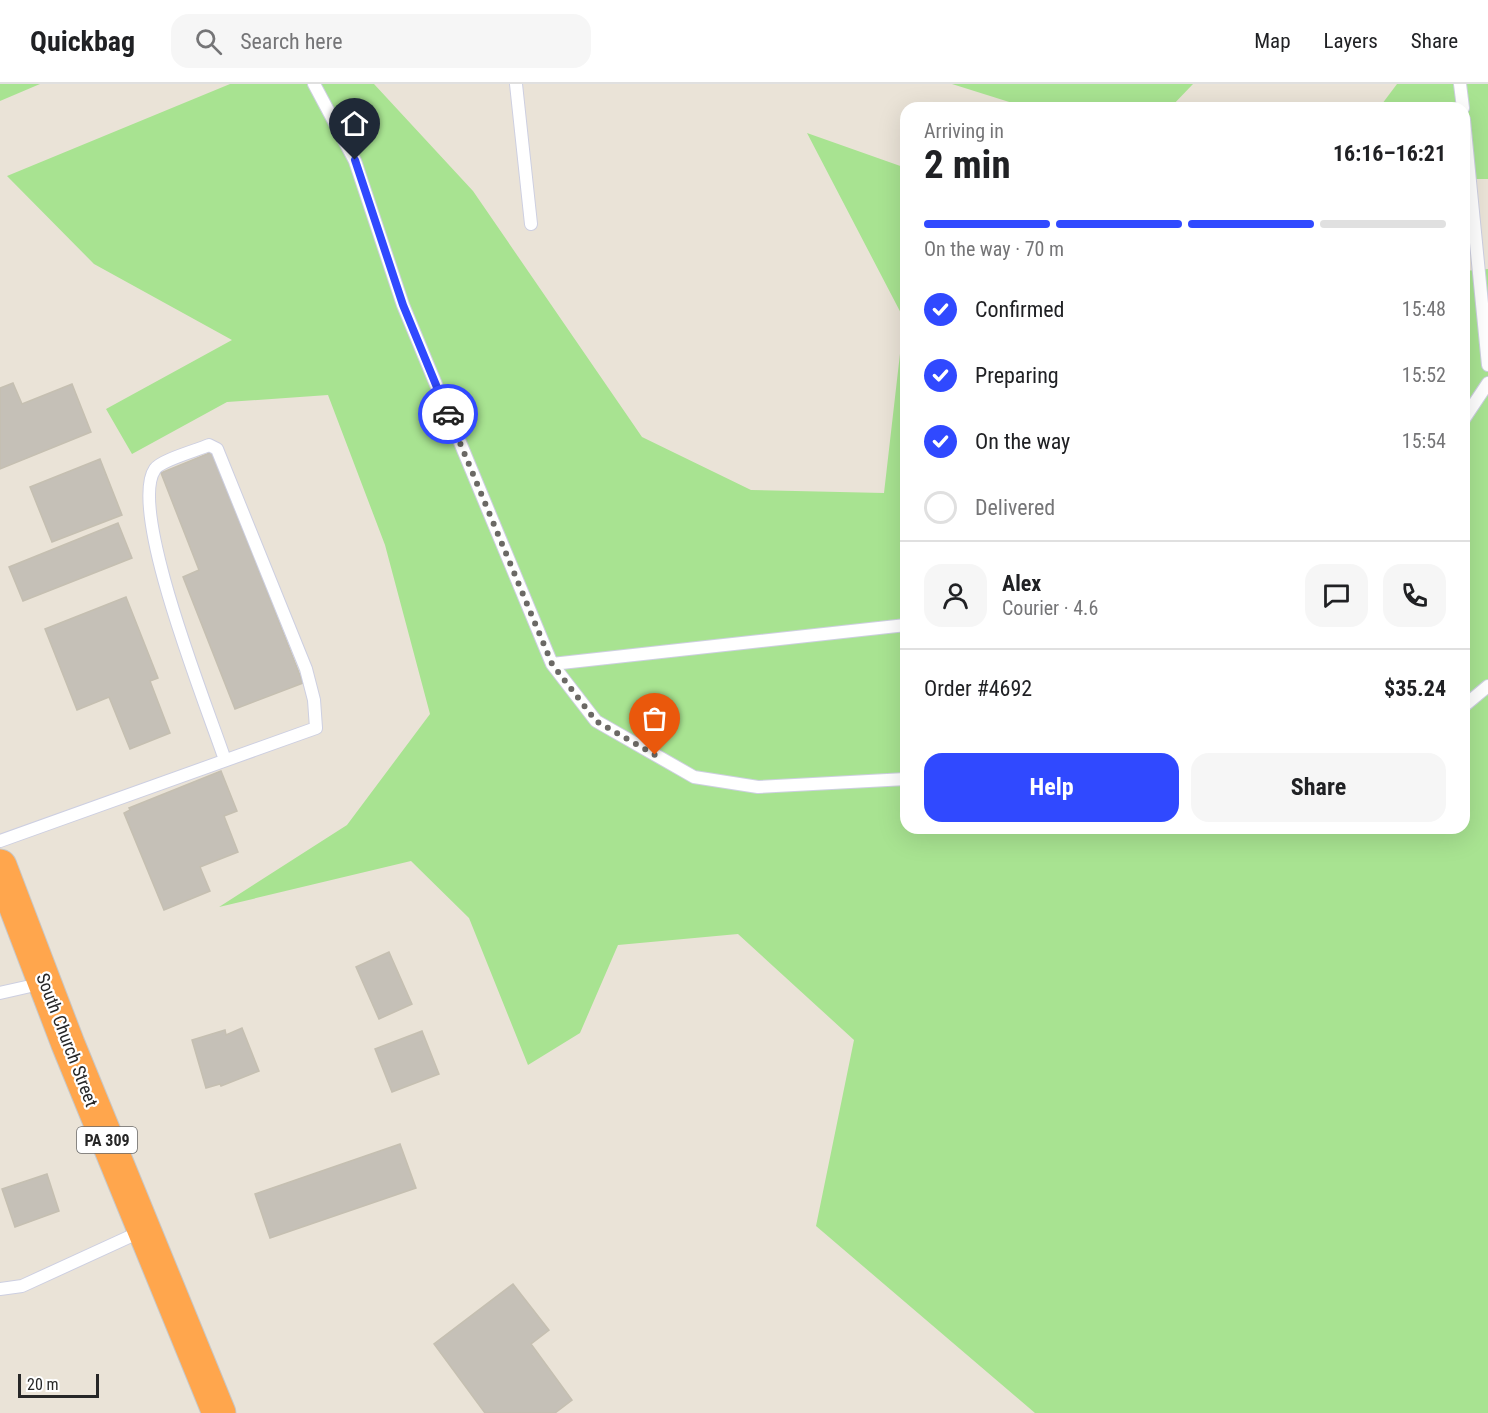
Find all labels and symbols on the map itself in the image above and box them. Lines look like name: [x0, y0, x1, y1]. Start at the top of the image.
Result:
pin: [329, 98, 380, 160]
courier: [418, 384, 478, 444]
pin: [629, 693, 680, 755]
street label: South Church Street: [32, 970, 103, 1110]
road number: PA 309: [77, 1127, 137, 1153]
scale bar: [18, 1371, 99, 1398]

